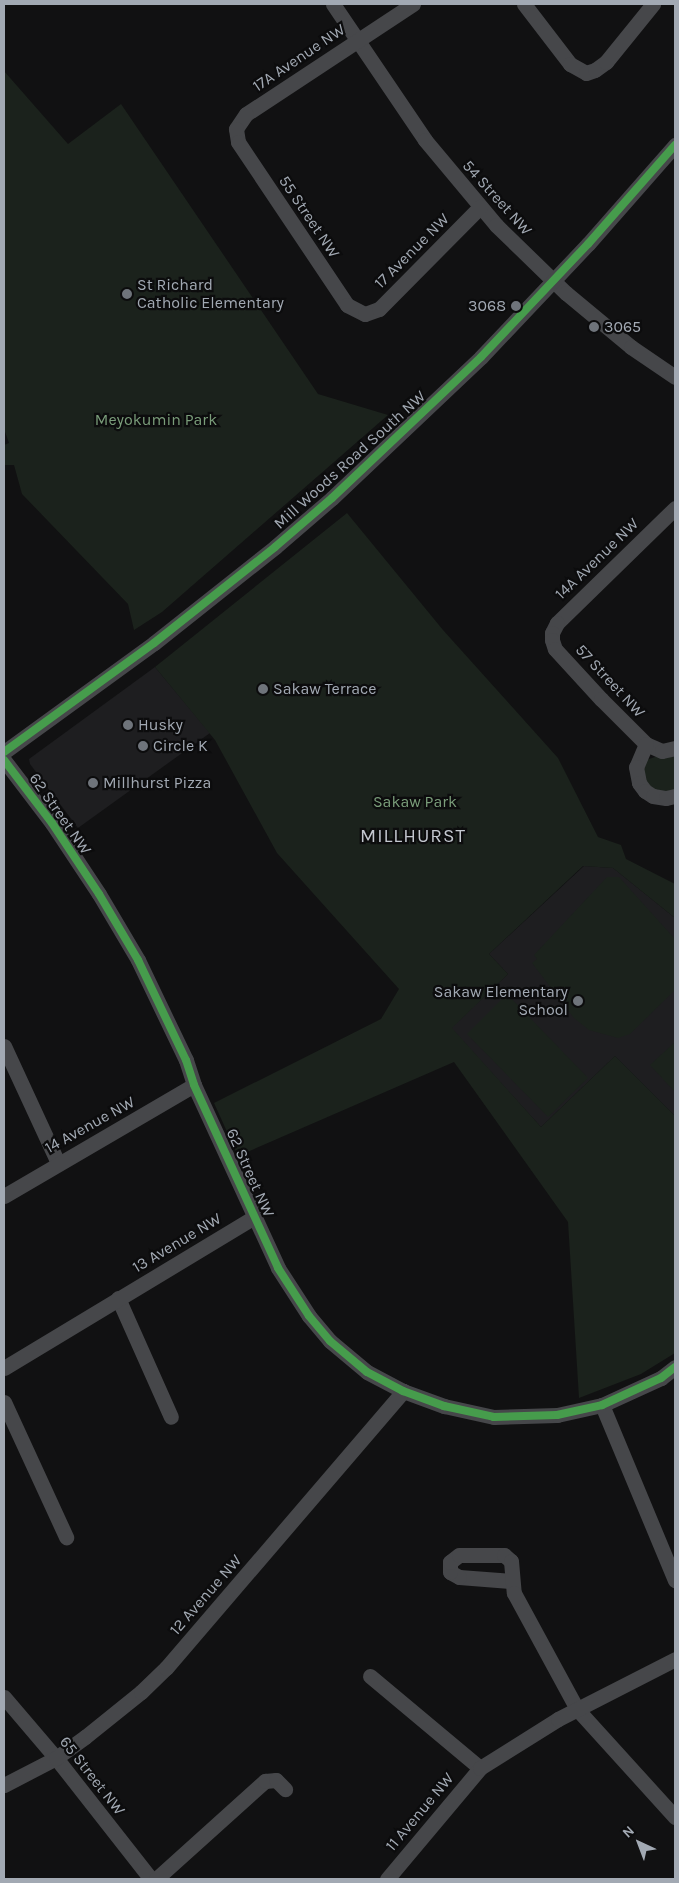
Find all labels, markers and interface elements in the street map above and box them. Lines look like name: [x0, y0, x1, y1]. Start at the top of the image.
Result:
street label: 17A Avenue NW: [249, 20, 349, 96]
street label: 54 Street NW: [458, 156, 536, 240]
street label: 55 Street NW: [275, 172, 343, 262]
street label: 17 Avenue NW: [370, 209, 454, 293]
place label: St Richard Catholic Elementary: [137, 275, 284, 313]
marker: St Richard Catholic Elementary: [121, 288, 133, 300]
place label: 3068: [468, 296, 506, 316]
marker: 3068: [510, 300, 522, 312]
place label: 3065: [604, 317, 641, 337]
marker: 3065: [588, 321, 600, 333]
street label: Mill Woods Road South NW: [270, 387, 430, 533]
park label: Meyokumin Park: [95, 410, 217, 430]
street label: 14A Avenue NW: [551, 514, 643, 604]
street label: 57 Street NW: [571, 640, 649, 722]
place label: Sakaw Terrace: [273, 679, 377, 699]
marker: Sakaw Terrace: [257, 683, 269, 695]
place label: Husky: [138, 715, 183, 735]
marker: Husky: [122, 719, 134, 731]
place label: Circle K: [153, 736, 208, 756]
marker: Circle K: [137, 740, 149, 752]
street label: 62 Street NW: [25, 770, 95, 858]
place label: Millhurst Pizza: [103, 773, 211, 793]
marker: Millhurst Pizza: [87, 777, 99, 789]
park label: Sakaw Park: [373, 792, 457, 812]
district label: MILLHURST: [359, 826, 467, 848]
place label: Sakaw Elementary School: [434, 982, 568, 1020]
marker: Sakaw Elementary School: [572, 995, 584, 1007]
street label: 14 Avenue NW: [42, 1092, 138, 1158]
street label: 62 Street NW: [222, 1126, 278, 1220]
street label: 13 Avenue NW: [129, 1209, 225, 1277]
street label: 12 Avenue NW: [166, 1551, 246, 1639]
street label: 65 Street NW: [55, 1733, 129, 1819]
street label: 11 Avenue NW: [382, 1769, 458, 1855]
north arrow: [614, 1818, 664, 1868]
text: N: [619, 1822, 638, 1841]

